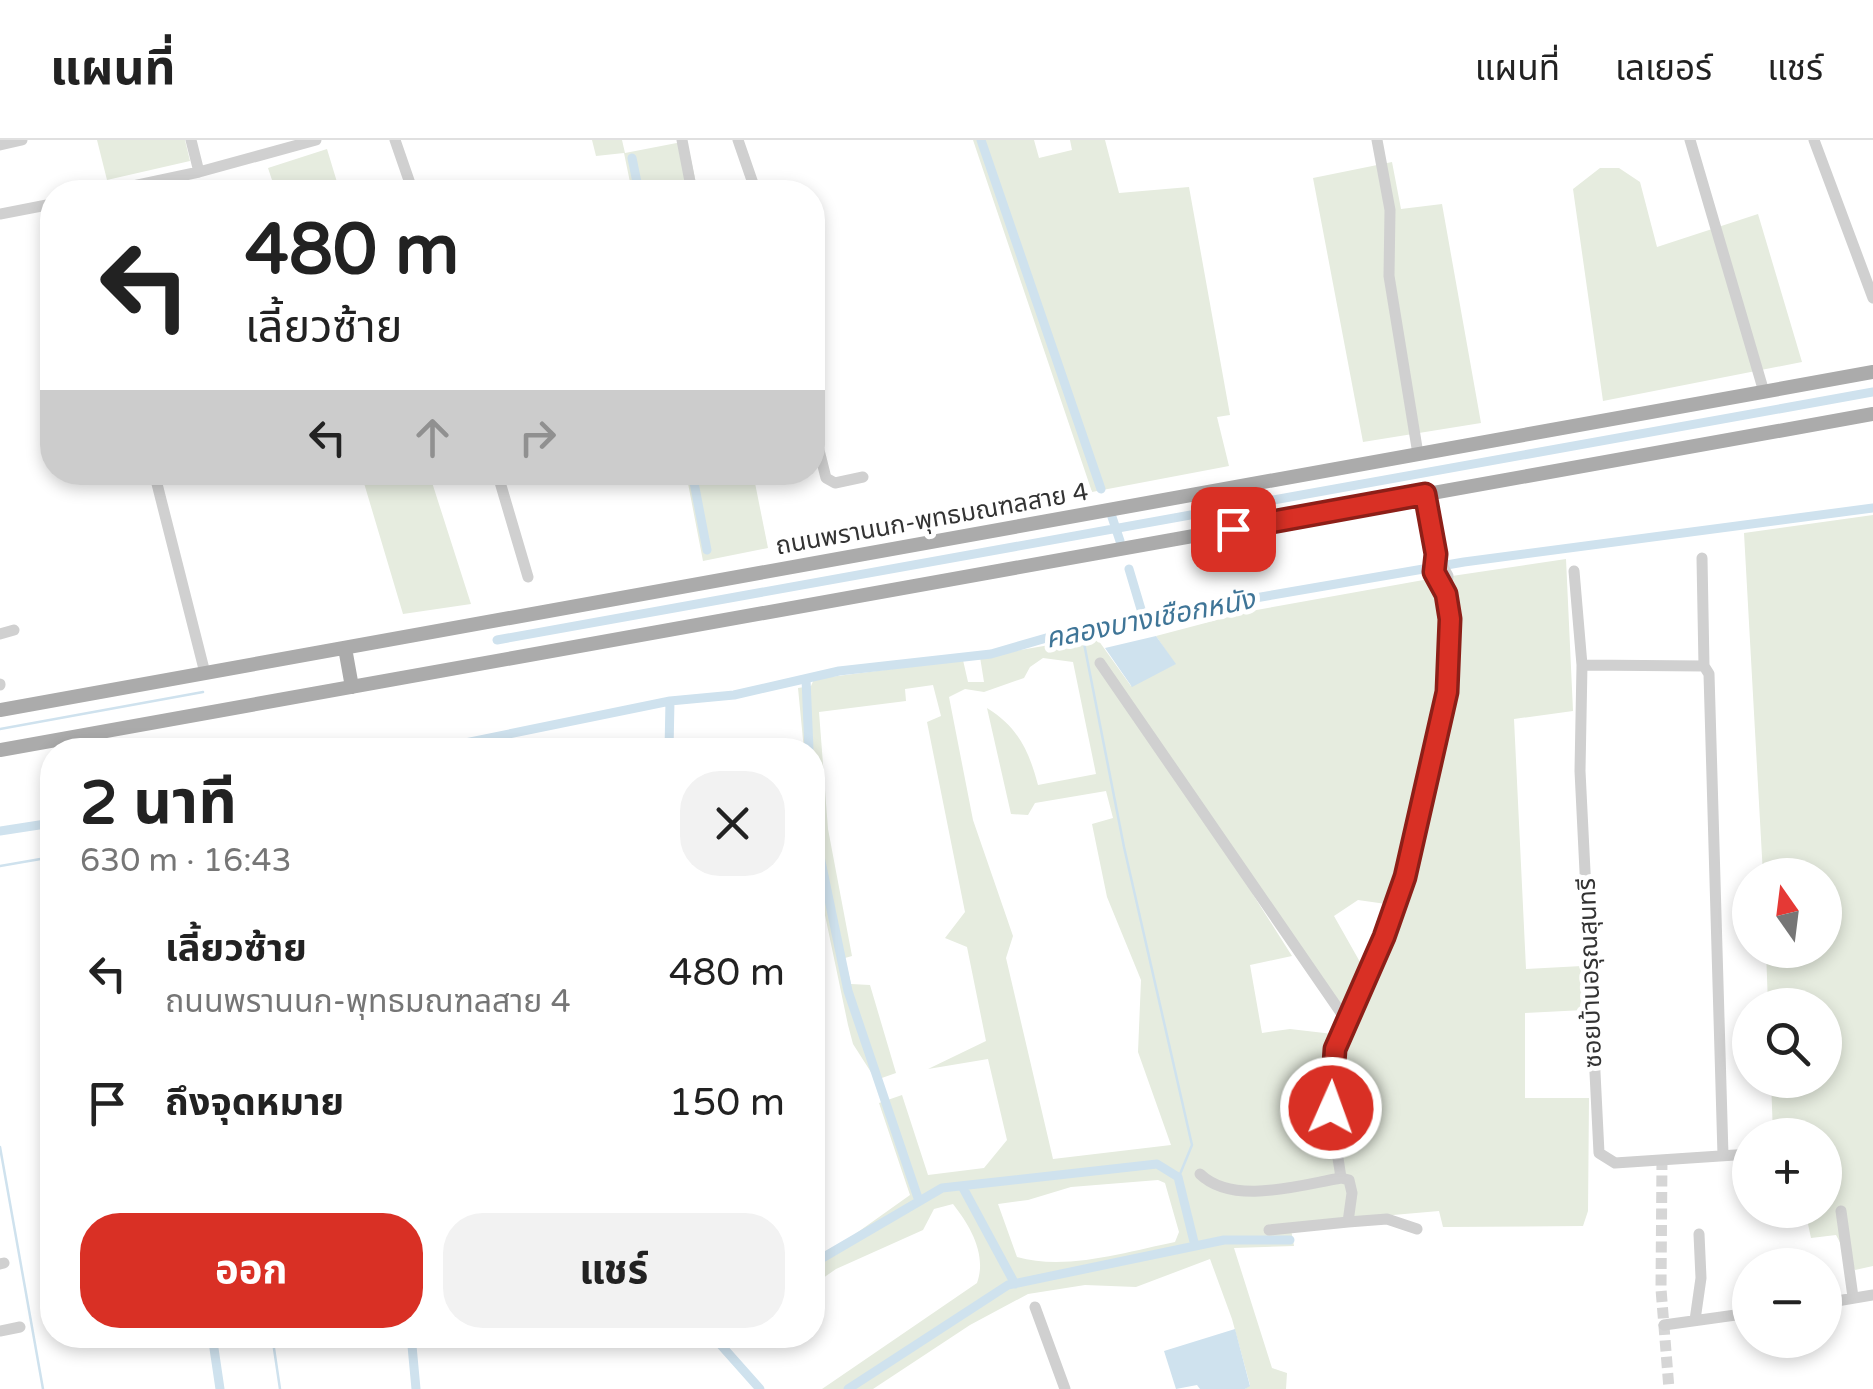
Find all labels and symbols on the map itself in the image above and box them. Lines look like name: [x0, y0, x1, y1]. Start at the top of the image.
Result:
street label: ถนนพรานนก-พุทธมณฑลสาย 4: [773, 477, 1091, 561]
pin: [1191, 487, 1276, 572]
water label: คลองบางเชือกหนัง: [1042, 582, 1259, 656]
north arrow: [1732, 858, 1842, 968]
street label: ซอยบ้านอรุณสุนทรี: [1572, 878, 1608, 1068]
position arrow: [1279, 1056, 1383, 1160]

